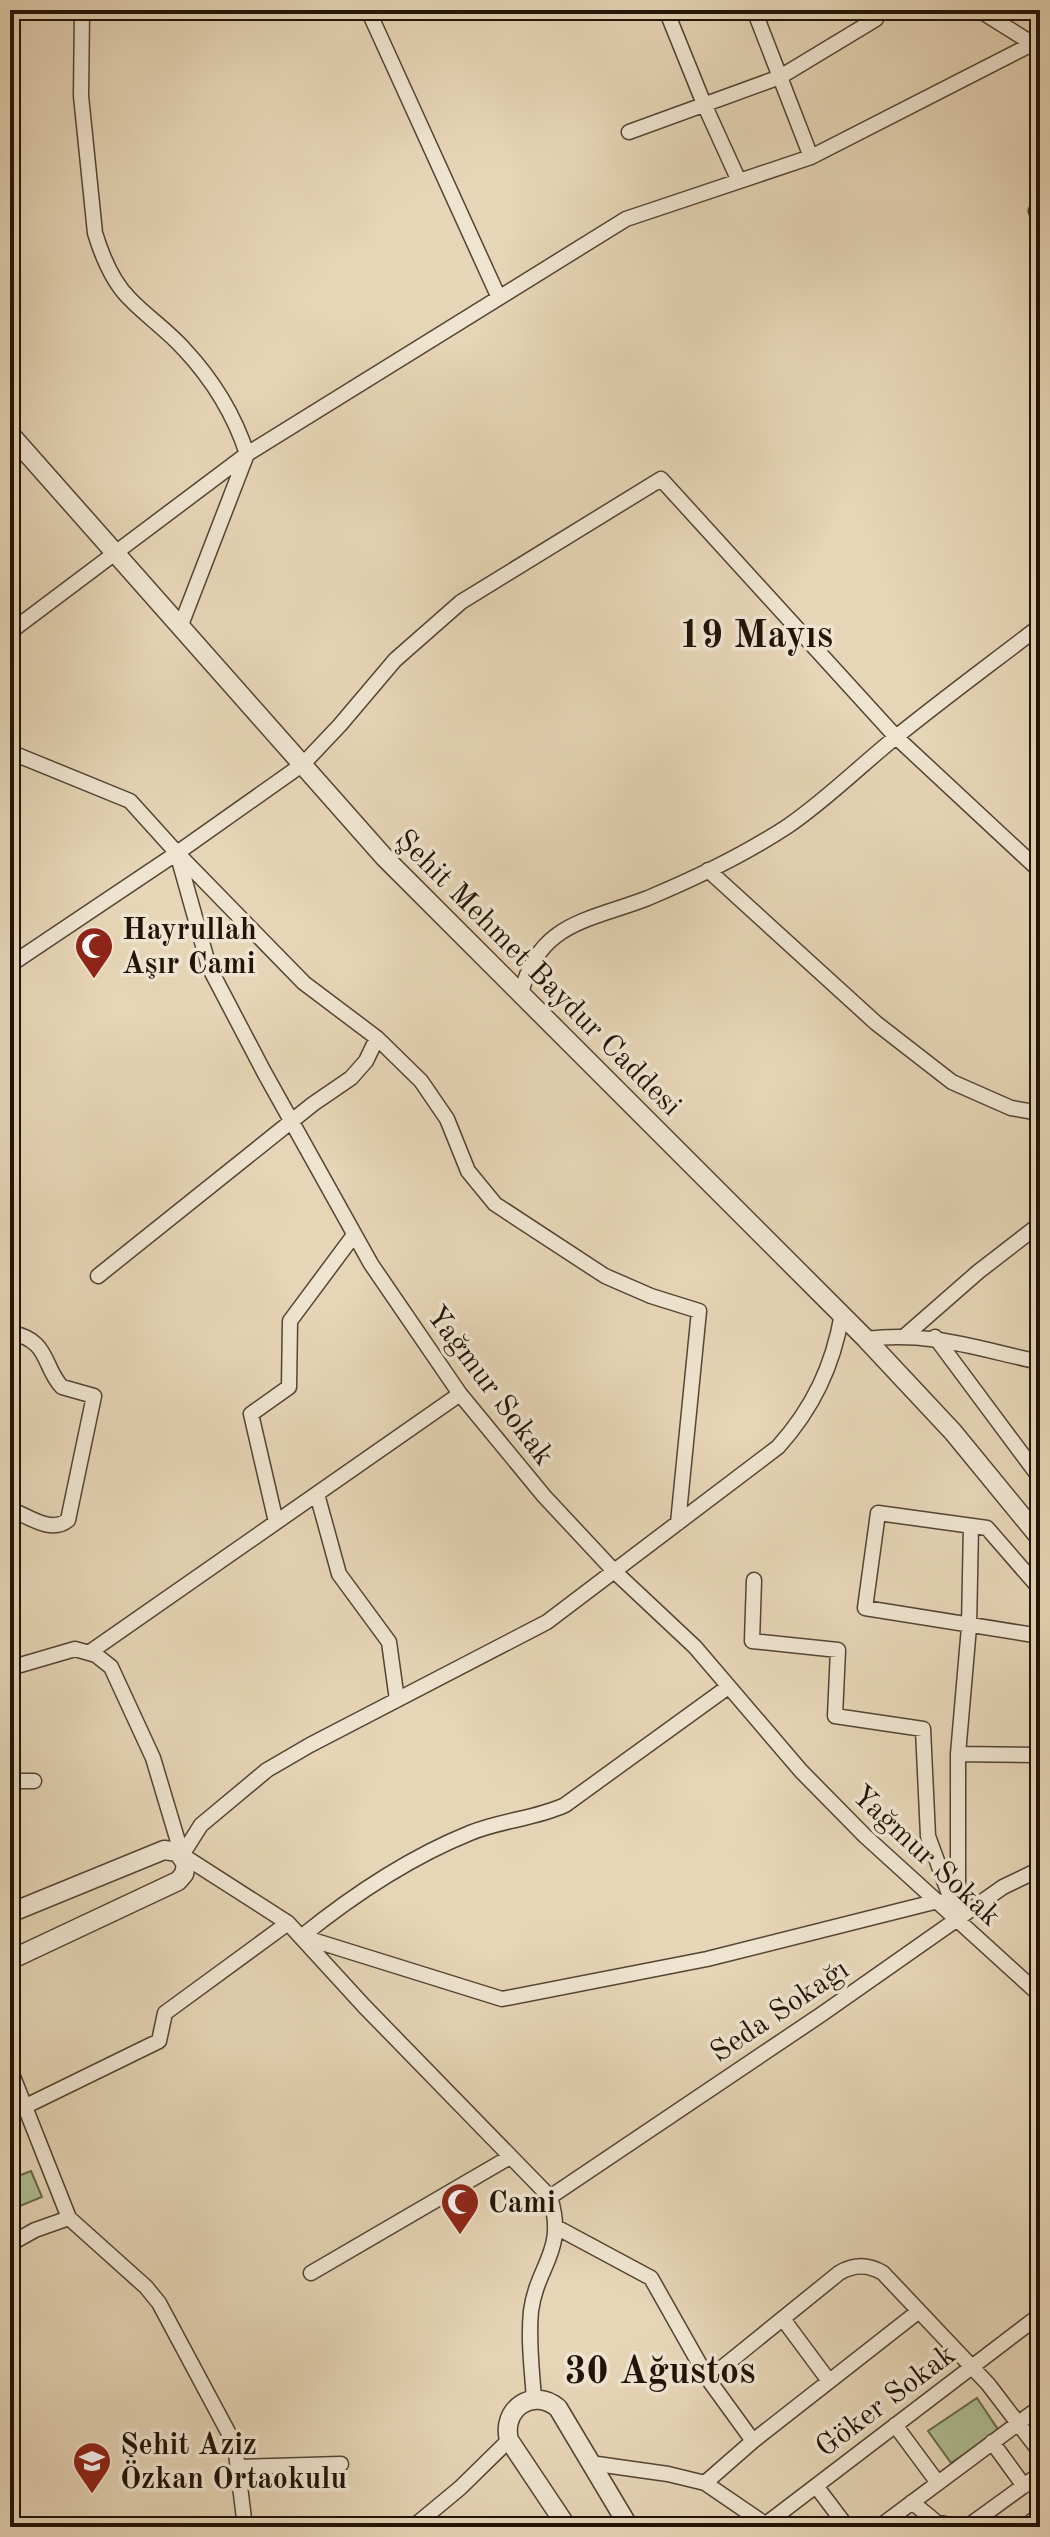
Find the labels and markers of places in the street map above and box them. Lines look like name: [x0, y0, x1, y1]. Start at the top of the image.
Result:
place label: Hayrullah Aşır Cami: [122, 916, 257, 980]
mosque icon: Hayrullah Aşır Cami: [73, 925, 115, 980]
mosque icon: Cami: [439, 2181, 481, 2236]
place label: Cami: [488, 2189, 556, 2219]
place label: Şehit Aziz Özkan Ortaokulu: [120, 2431, 347, 2495]
school or university icon: Şehit Aziz Özkan Ortaokulu: [71, 2440, 113, 2495]

